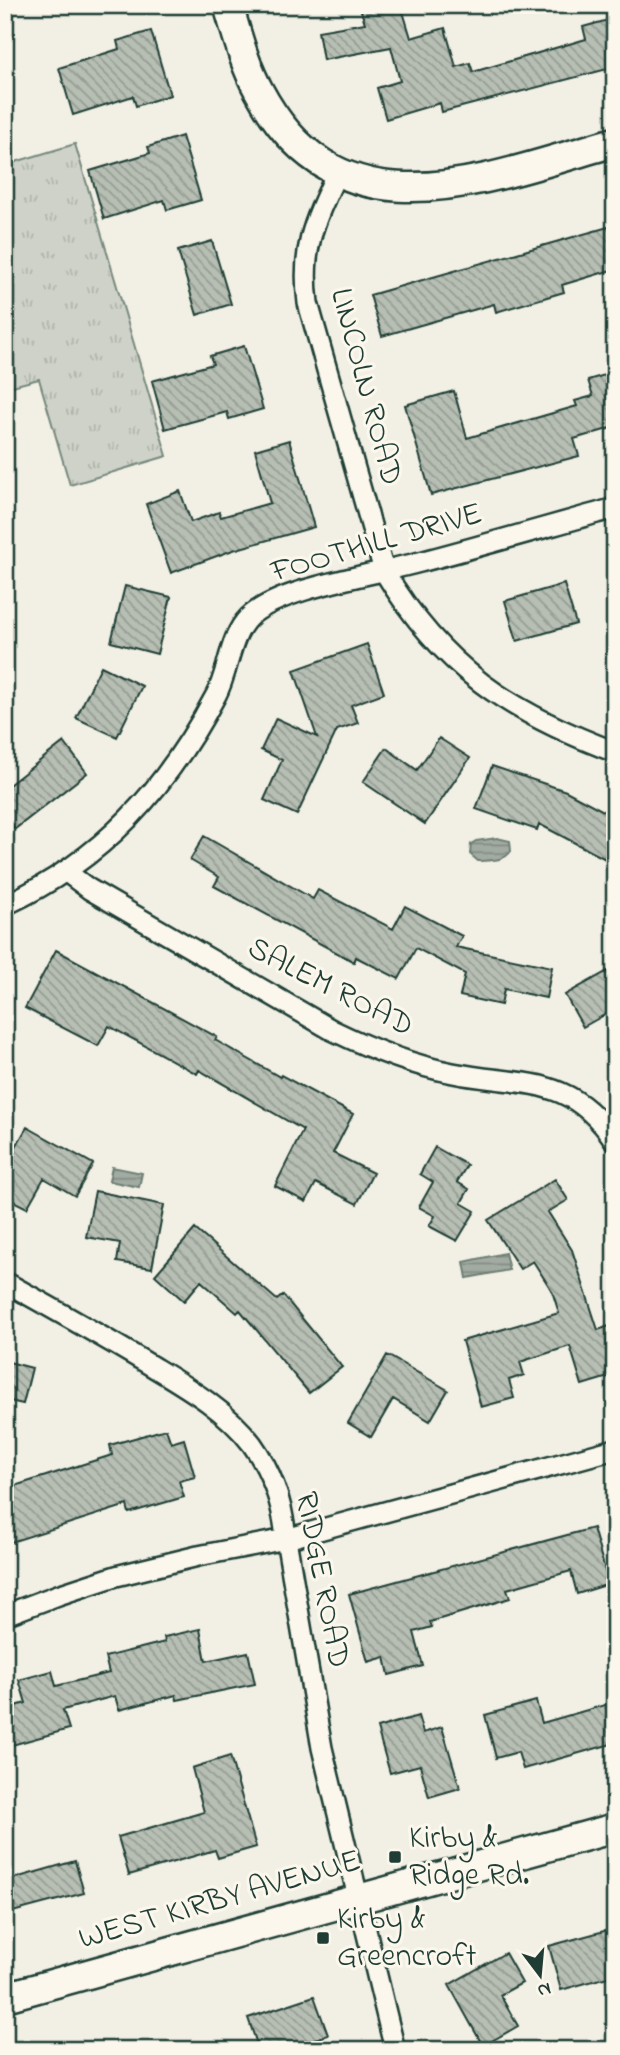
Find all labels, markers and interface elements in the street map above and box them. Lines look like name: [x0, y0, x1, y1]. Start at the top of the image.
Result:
street label: LINCOLN ROAD: [316, 283, 414, 491]
street label: FOOTHILL DRIVE: [265, 491, 488, 597]
street label: SALEM ROAD: [239, 926, 421, 1050]
street label: RIDGE ROAD: [281, 1488, 361, 1672]
place label: Kirby & Ridge Rd.: [409, 1816, 529, 1900]
street label: WEST KIRBY AVENUE: [73, 1838, 367, 1964]
marker: Kirby & Ridge Rd.: [387, 1849, 403, 1865]
place label: Kirby & Greencroft: [337, 1897, 477, 1981]
marker: Kirby & Greencroft: [315, 1930, 331, 1946]
north arrow: [504, 1940, 574, 2010]
text: N: [534, 1974, 554, 2004]

